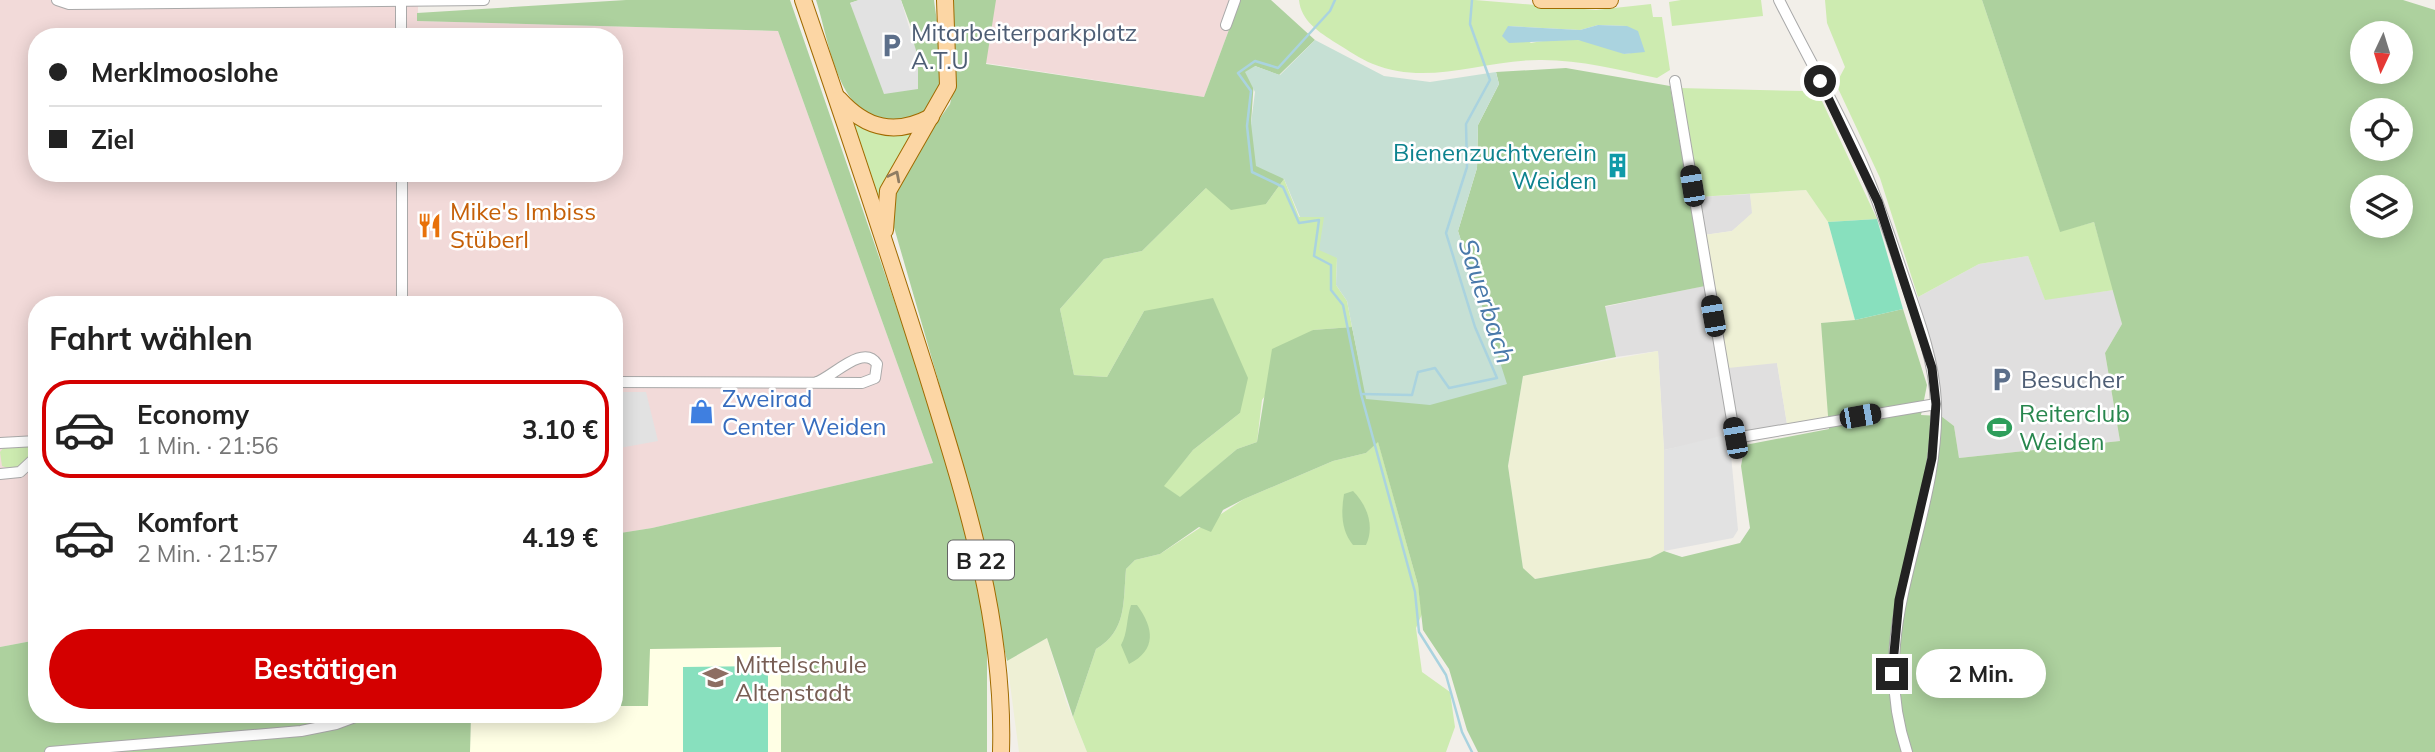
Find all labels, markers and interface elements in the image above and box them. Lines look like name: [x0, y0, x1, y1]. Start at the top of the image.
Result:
place label: Mitarbeiterparkplatz A.T.U: [911, 17, 1137, 75]
north arrow: [2350, 21, 2413, 84]
map controls: [2350, 21, 2413, 238]
parking icon: Mitarbeiterparkplatz A.T.U: [877, 32, 905, 60]
text: Merklmooslohe: [91, 56, 279, 89]
route start: [1804, 65, 1836, 97]
button: locate: [2350, 98, 2413, 161]
text: Ziel: [91, 123, 135, 156]
place label: Bienenzuchtverein Weiden: [1393, 137, 1597, 195]
building icon: Bienenzuchtverein Weiden: [1603, 152, 1631, 180]
car: [1679, 164, 1706, 208]
one-way arrow: [887, 171, 901, 183]
button: layers: [2350, 175, 2413, 238]
place label: Mike's Imbiss Stüberl: [450, 196, 596, 254]
restaurant icon: Mike's Imbiss Stüberl: [416, 211, 444, 239]
water label: Sauerbach: [1451, 234, 1523, 368]
car: [1700, 293, 1727, 339]
text: Fahrt wählen: [49, 318, 253, 358]
place label: Besucher: [2021, 364, 2124, 394]
parking icon: Besucher: [1987, 365, 2015, 393]
place label: Zweirad Center Weiden: [722, 383, 887, 441]
icon: car: [53, 398, 116, 461]
text: Economy: [137, 398, 249, 431]
shop icon: Zweirad Center Weiden: [688, 398, 716, 426]
place label: Reiterclub Weiden: [2019, 398, 2130, 456]
car: [1838, 402, 1883, 430]
text: 3.10 €: [522, 413, 598, 446]
sports icon: Reiterclub Weiden: [1985, 413, 2013, 441]
car: [1722, 415, 1749, 461]
text: 1 Min. · 21:56: [137, 431, 279, 460]
icon: car: [53, 506, 116, 569]
text: Komfort: [137, 506, 238, 539]
text: 4.19 €: [522, 521, 598, 554]
text: 2 Min. · 21:57: [137, 539, 279, 568]
road number: B 22: [948, 540, 1014, 580]
button: Bestätigen: [49, 629, 602, 709]
place label: Mittelschule Altenstadt: [735, 649, 867, 707]
callout: 2 Min.: [1916, 650, 2046, 698]
route end: [1876, 658, 1908, 690]
text: 2 Min.: [1948, 659, 2014, 688]
school or university icon: Mittelschule Altenstadt: [701, 664, 729, 692]

